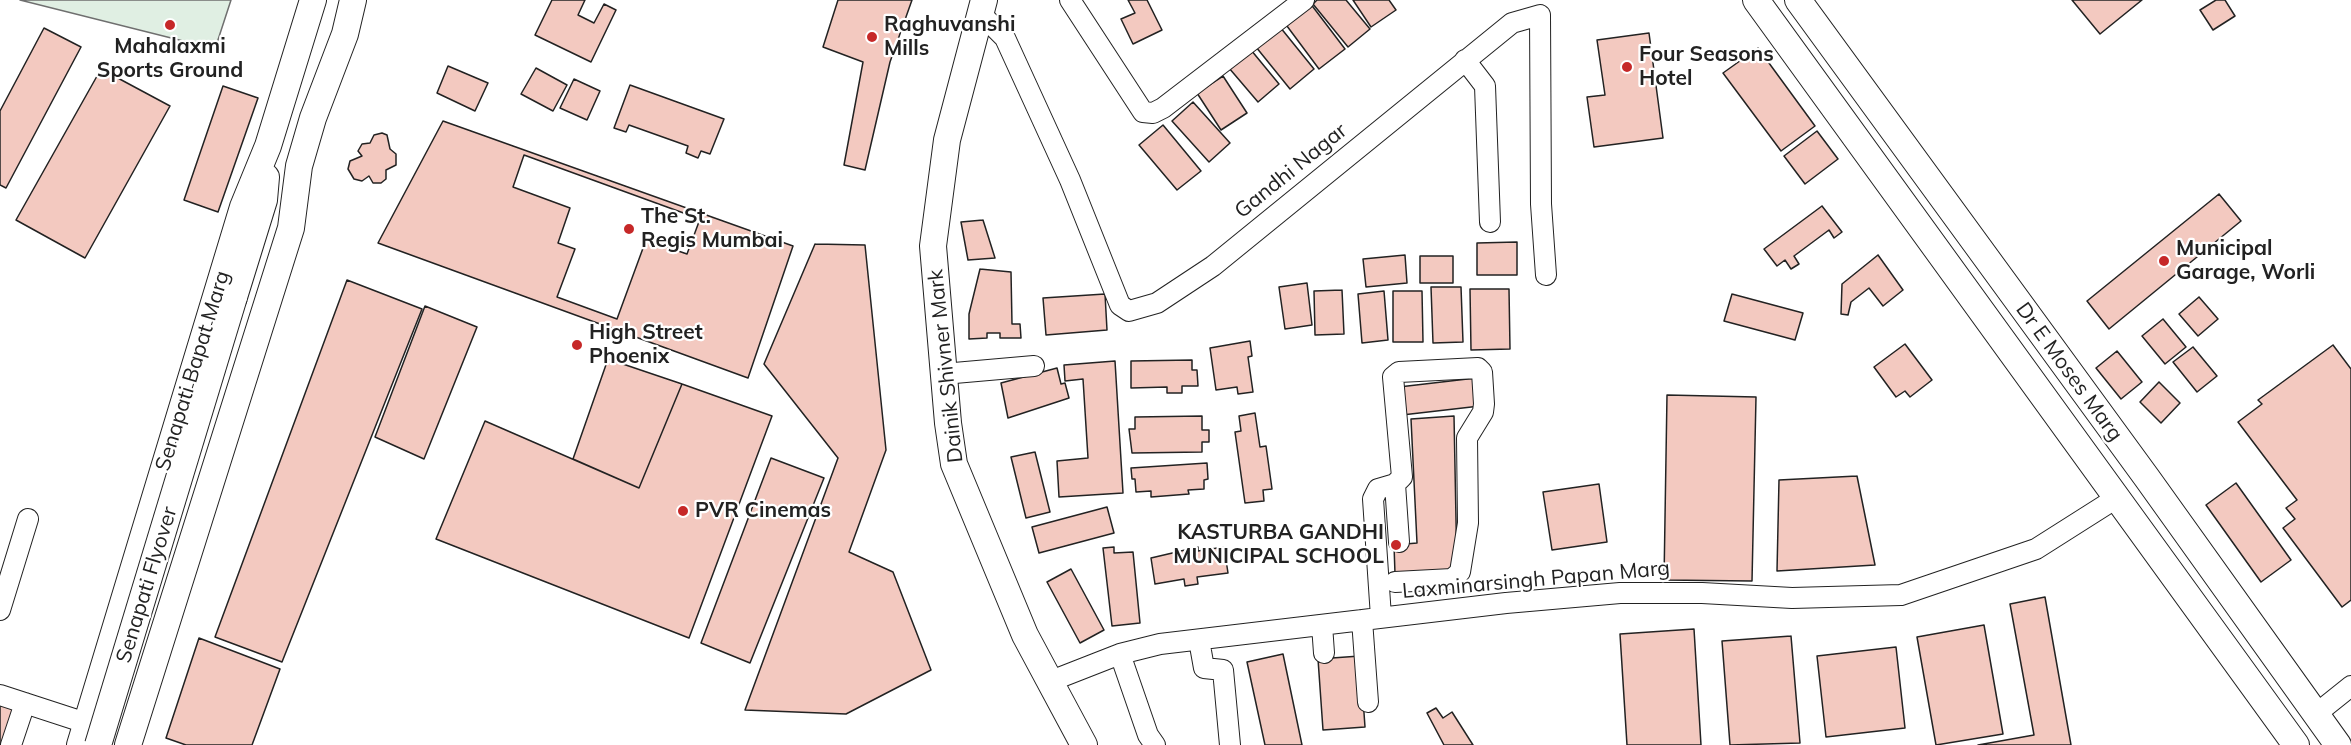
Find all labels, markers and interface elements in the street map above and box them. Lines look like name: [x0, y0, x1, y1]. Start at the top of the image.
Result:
place label: Raghuvanshi Mills: [884, 12, 1015, 62]
marker: Mahalaxmi Sports Ground: [163, 18, 177, 32]
marker: Raghuvanshi Mills: [865, 30, 879, 44]
place label: Mahalaxmi Sports Ground: [97, 34, 243, 84]
place label: Four Seasons Hotel: [1639, 42, 1774, 92]
marker: Four Seasons Hotel: [1620, 60, 1634, 74]
street label: Gandhi Nagar: [1230, 118, 1352, 224]
place label: The St. Regis Mumbai: [641, 204, 783, 254]
marker: The St. Regis Mumbai: [622, 222, 636, 236]
place label: Municipal Garage, Worli: [2176, 236, 2315, 286]
marker: Municipal Garage, Worli: [2157, 254, 2171, 268]
street label: Senapati Bapat Marg: [151, 268, 235, 474]
street label: Dainik Shivner Mark: [923, 268, 969, 464]
street label: Dr E Moses Marg: [2010, 298, 2128, 446]
place label: High Street Phoenix: [589, 320, 703, 370]
marker: High Street Phoenix: [570, 338, 584, 352]
place label: PVR Cinemas: [695, 498, 831, 524]
street label: Senapati Flyover: [111, 504, 183, 666]
marker: PVR Cinemas: [676, 504, 690, 518]
place label: KASTURBA GANDHI MUNICIPAL SCHOOL: [1173, 520, 1384, 570]
marker: KASTURBA GANDHI MUNICIPAL SCHOOL: [1389, 538, 1403, 552]
street label: Laxminarsingh Papan Marg: [1401, 556, 1671, 604]

